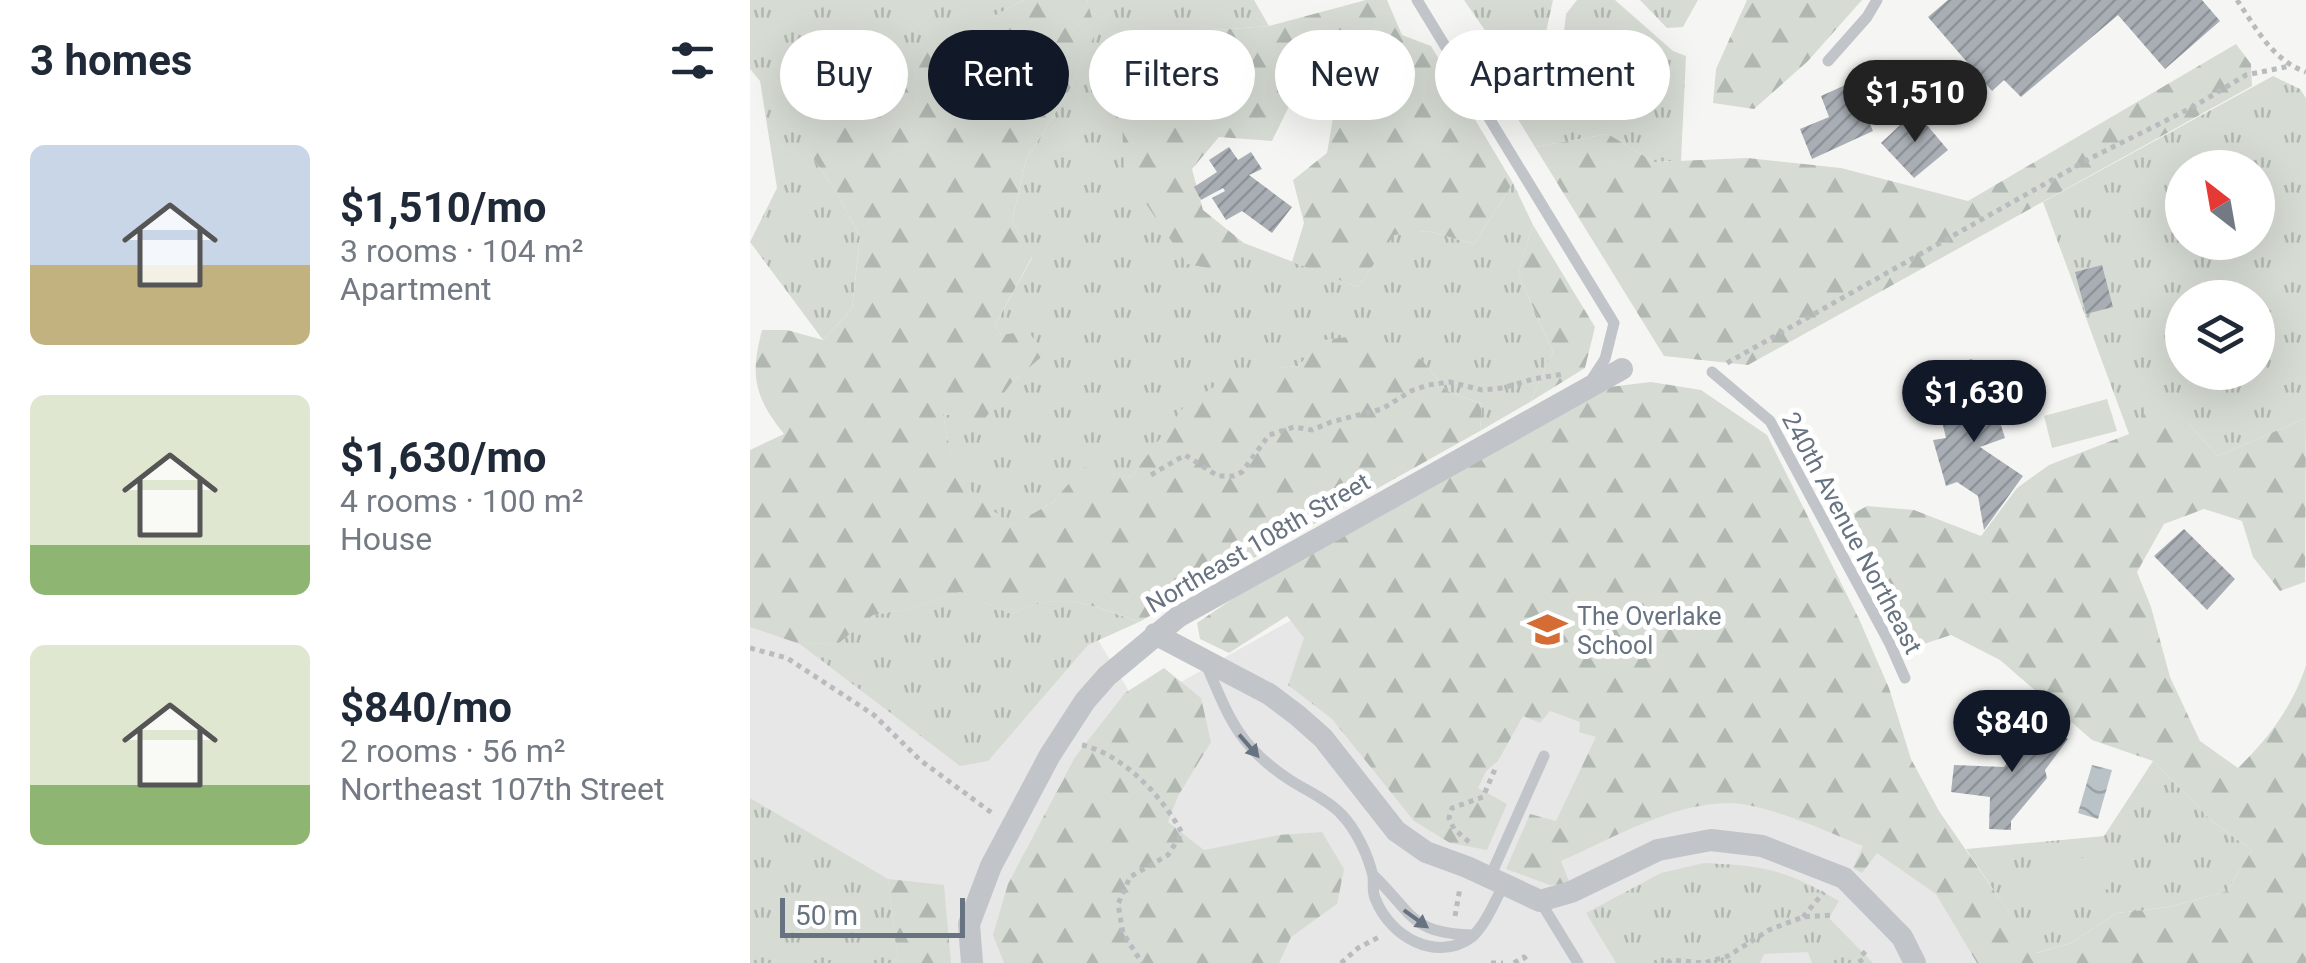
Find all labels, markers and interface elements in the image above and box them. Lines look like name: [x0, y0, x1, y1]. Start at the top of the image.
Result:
chip: Buy: [780, 30, 908, 120]
chip: Rent: [928, 30, 1069, 120]
chip: Filters: [1089, 30, 1255, 120]
chip: New: [1275, 30, 1415, 120]
chip: Apartment: [1435, 30, 1670, 120]
icon: filters: [665, 33, 720, 88]
text: 3 homes: [30, 36, 192, 85]
pin: $1,510: [1834, 60, 1996, 145]
text: $1,510: [1865, 73, 1965, 111]
north arrow: [2165, 150, 2275, 260]
map controls: [2165, 150, 2275, 390]
text: $1,510/mo: [340, 183, 547, 232]
icon: home: [110, 185, 230, 305]
text: 3 rooms · 104 m²: [340, 232, 583, 270]
text: Apartment: [340, 270, 492, 308]
button: layers: [2165, 280, 2275, 390]
pin: $1,630: [1893, 360, 2055, 445]
text: $1,630: [1924, 373, 2024, 411]
street label: 240th Avenue Northeast: [1776, 407, 1928, 659]
text: $1,630/mo: [340, 433, 547, 482]
icon: home: [110, 435, 230, 555]
street label: Northeast 108th Street: [1141, 467, 1375, 619]
text: 4 rooms · 100 m²: [340, 482, 583, 520]
text: House: [340, 520, 432, 558]
place label: The Overlake School: [1577, 602, 1721, 660]
school or university icon: The Overlake School: [1526, 609, 1568, 651]
text: $840/mo: [340, 683, 512, 732]
icon: home: [110, 685, 230, 805]
pin: $840: [1953, 690, 2071, 775]
text: $840: [1975, 703, 2049, 741]
text: 2 rooms · 56 m²: [340, 732, 565, 770]
one-way arrow: [1238, 733, 1260, 758]
text: Northeast 107th Street: [340, 770, 665, 808]
scale bar: [780, 893, 965, 938]
text: 50 m: [795, 899, 858, 932]
one-way arrow: [1403, 909, 1429, 928]

